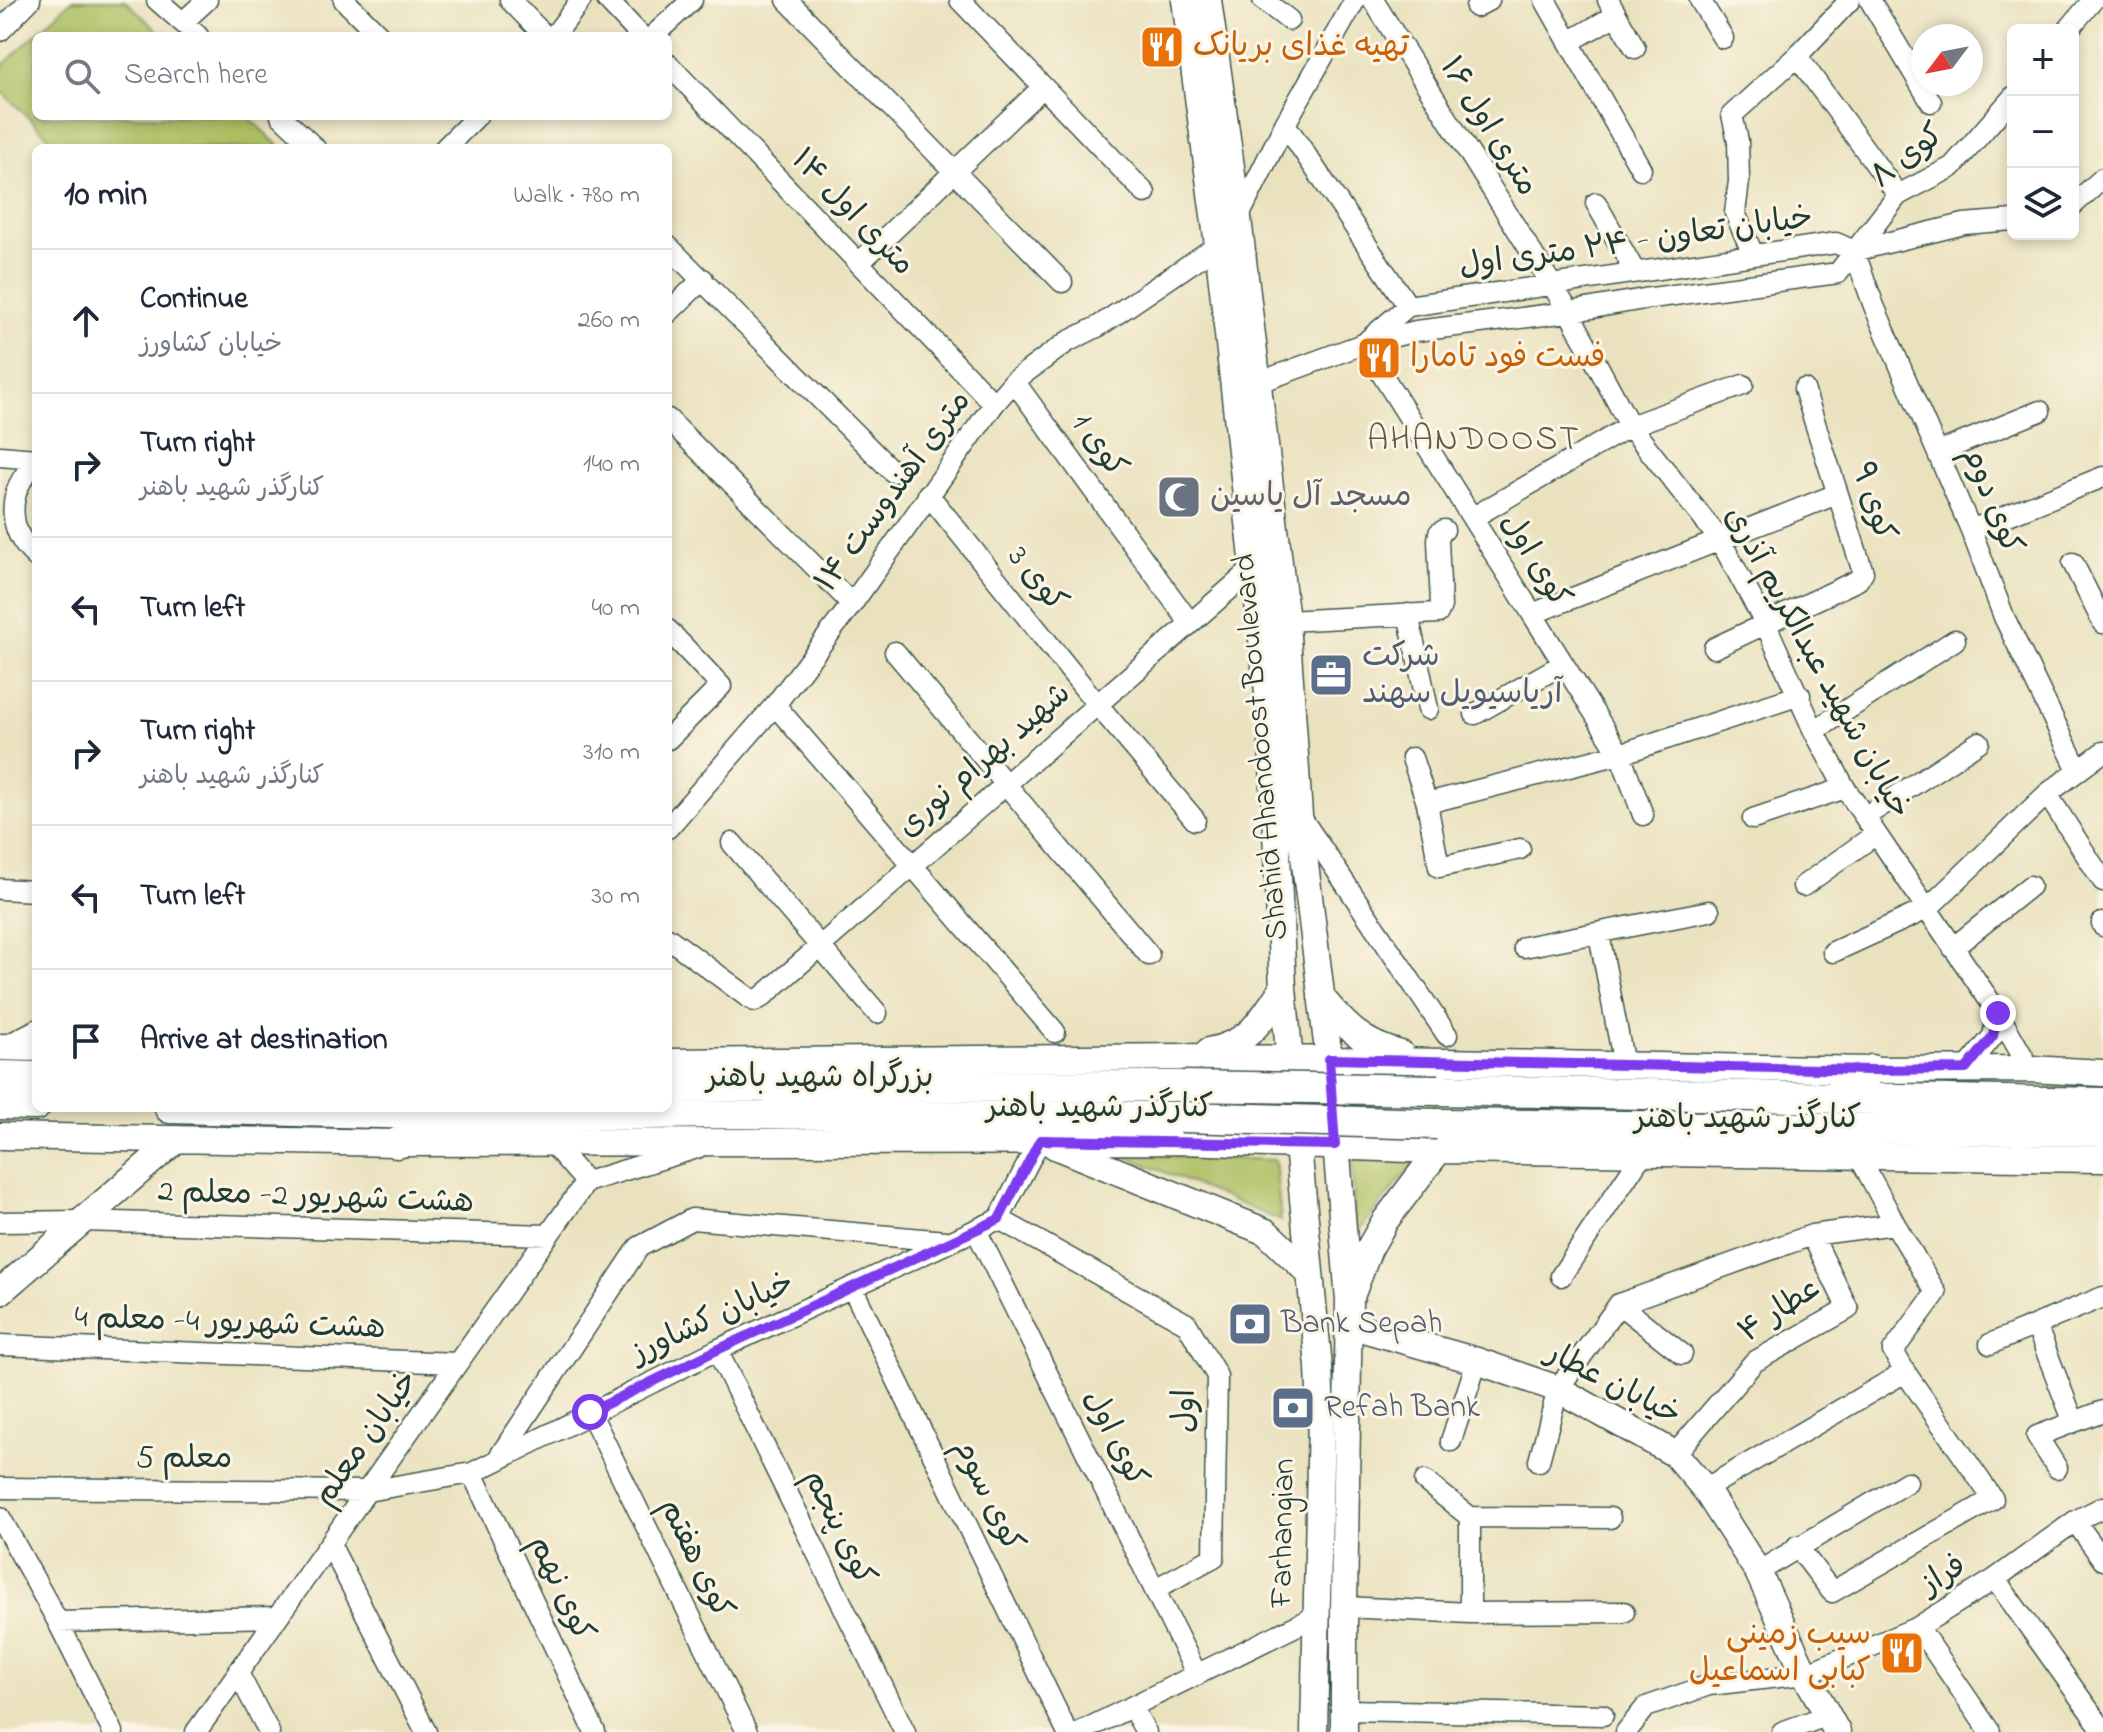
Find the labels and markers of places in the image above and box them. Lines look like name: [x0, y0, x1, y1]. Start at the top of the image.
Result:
restaurant icon: تهیه غذای بریانک: [1138, 23, 1186, 71]
place label: تهیه غذای بریانک: [1193, 24, 1410, 71]
restaurant icon: فست فود تامارا: [1355, 334, 1403, 382]
place label: فست فود تامارا: [1410, 335, 1605, 382]
mosque icon: مسجد آل یاسین: [1155, 473, 1203, 521]
place label: مسجد آل یاسین: [1210, 474, 1412, 521]
place label: شرکت آریاسیویل سهند: [1362, 634, 1563, 718]
office icon: شرکت آریاسیویل سهند: [1307, 651, 1355, 699]
bank icon: Bank Sepah: [1226, 1300, 1274, 1348]
place label: Bank Sepah: [1280, 1301, 1442, 1348]
bank icon: Refah Bank: [1269, 1384, 1317, 1432]
place label: Refah Bank: [1324, 1385, 1481, 1432]
place label: سیب زمینی کبابی اسماعیل: [1689, 1612, 1871, 1696]
restaurant icon: سیب زمینی کبابی اسماعیل: [1878, 1629, 1926, 1677]

